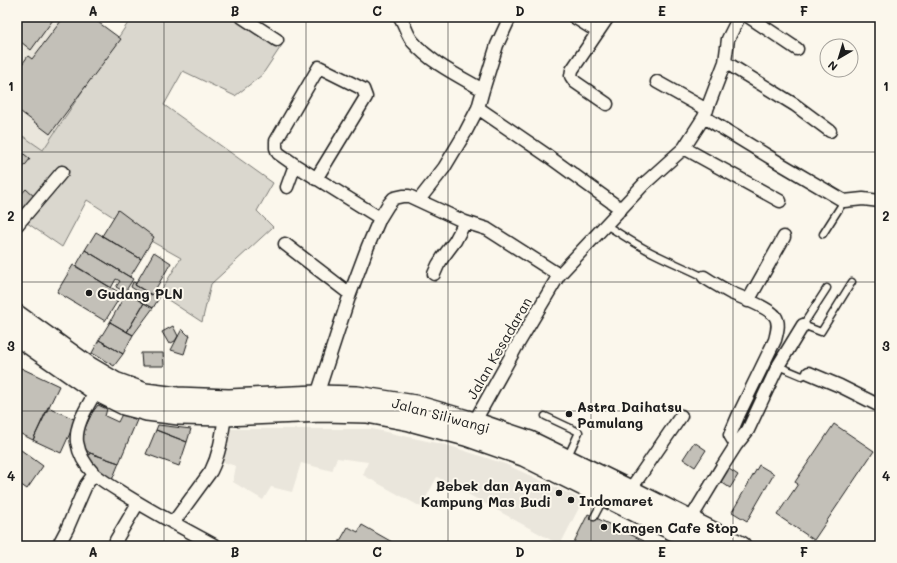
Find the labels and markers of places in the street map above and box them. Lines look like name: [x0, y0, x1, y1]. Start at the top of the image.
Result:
place label: Gudang PLN: [97, 284, 183, 303]
marker: Gudang PLN: [84, 288, 94, 298]
place label: Astra Daihatsu Pamulang: [577, 397, 682, 432]
marker: Astra Daihatsu Pamulang: [564, 409, 574, 419]
place label: Bebek dan Ayam Kampung Mas Budi: [421, 476, 551, 511]
marker: Bebek dan Ayam Kampung Mas Budi: [554, 488, 564, 498]
place label: Indomaret: [579, 491, 653, 510]
marker: Indomaret: [566, 495, 576, 505]
place label: Kangen Cafe Stop: [612, 518, 738, 537]
marker: Kangen Cafe Stop: [599, 522, 609, 532]

